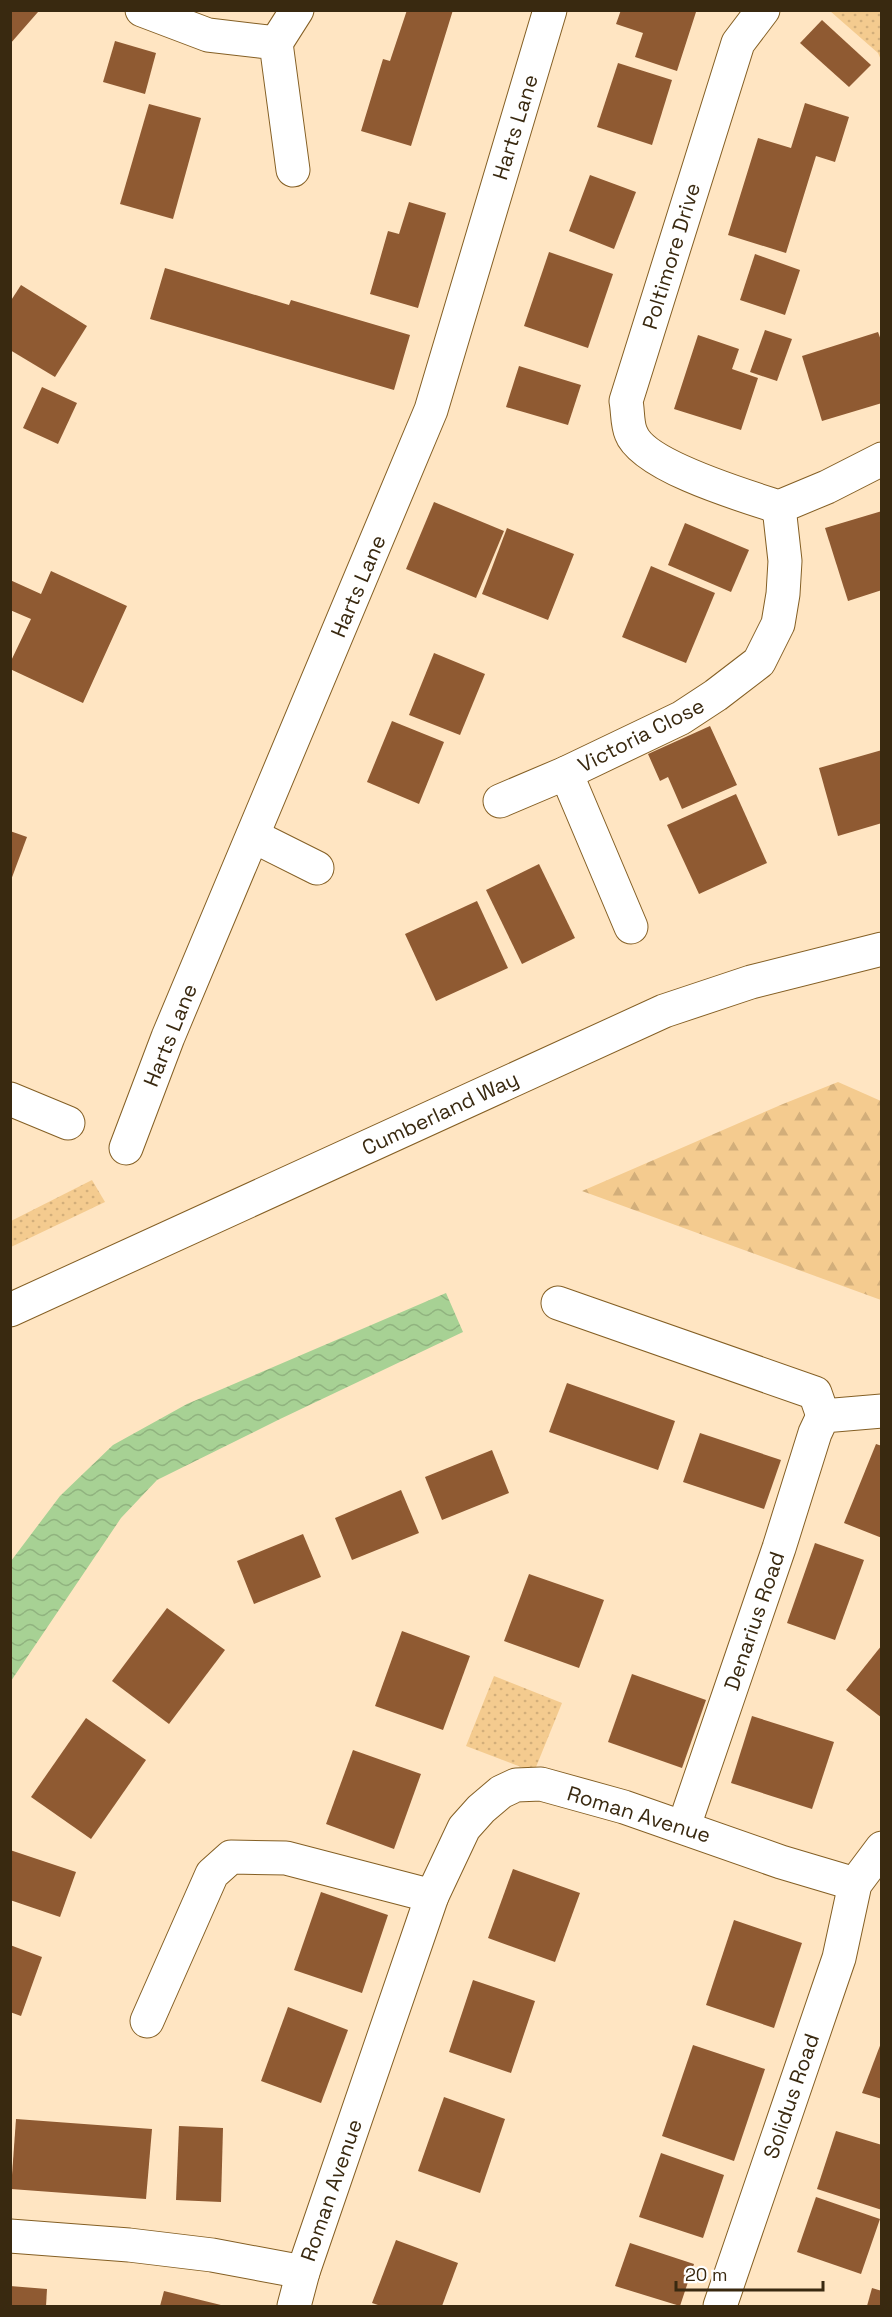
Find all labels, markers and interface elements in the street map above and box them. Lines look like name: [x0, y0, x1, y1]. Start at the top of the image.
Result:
street label: Harts Lane: [486, 71, 544, 183]
street label: Poltimore Drive: [636, 179, 706, 333]
street label: Harts Lane: [324, 531, 392, 641]
street label: Victoria Close: [573, 692, 709, 778]
street label: Harts Lane: [137, 980, 203, 1090]
street label: Cumberland Way: [357, 1065, 523, 1161]
street label: Denarius Road: [718, 1548, 790, 1694]
street label: Roman Avenue: [564, 1779, 714, 1849]
street label: Solidus Road: [757, 2030, 825, 2162]
street label: Roman Avenue: [294, 2115, 368, 2265]
scale bar: [676, 2254, 823, 2292]
text: 20 m: [685, 2263, 728, 2286]

